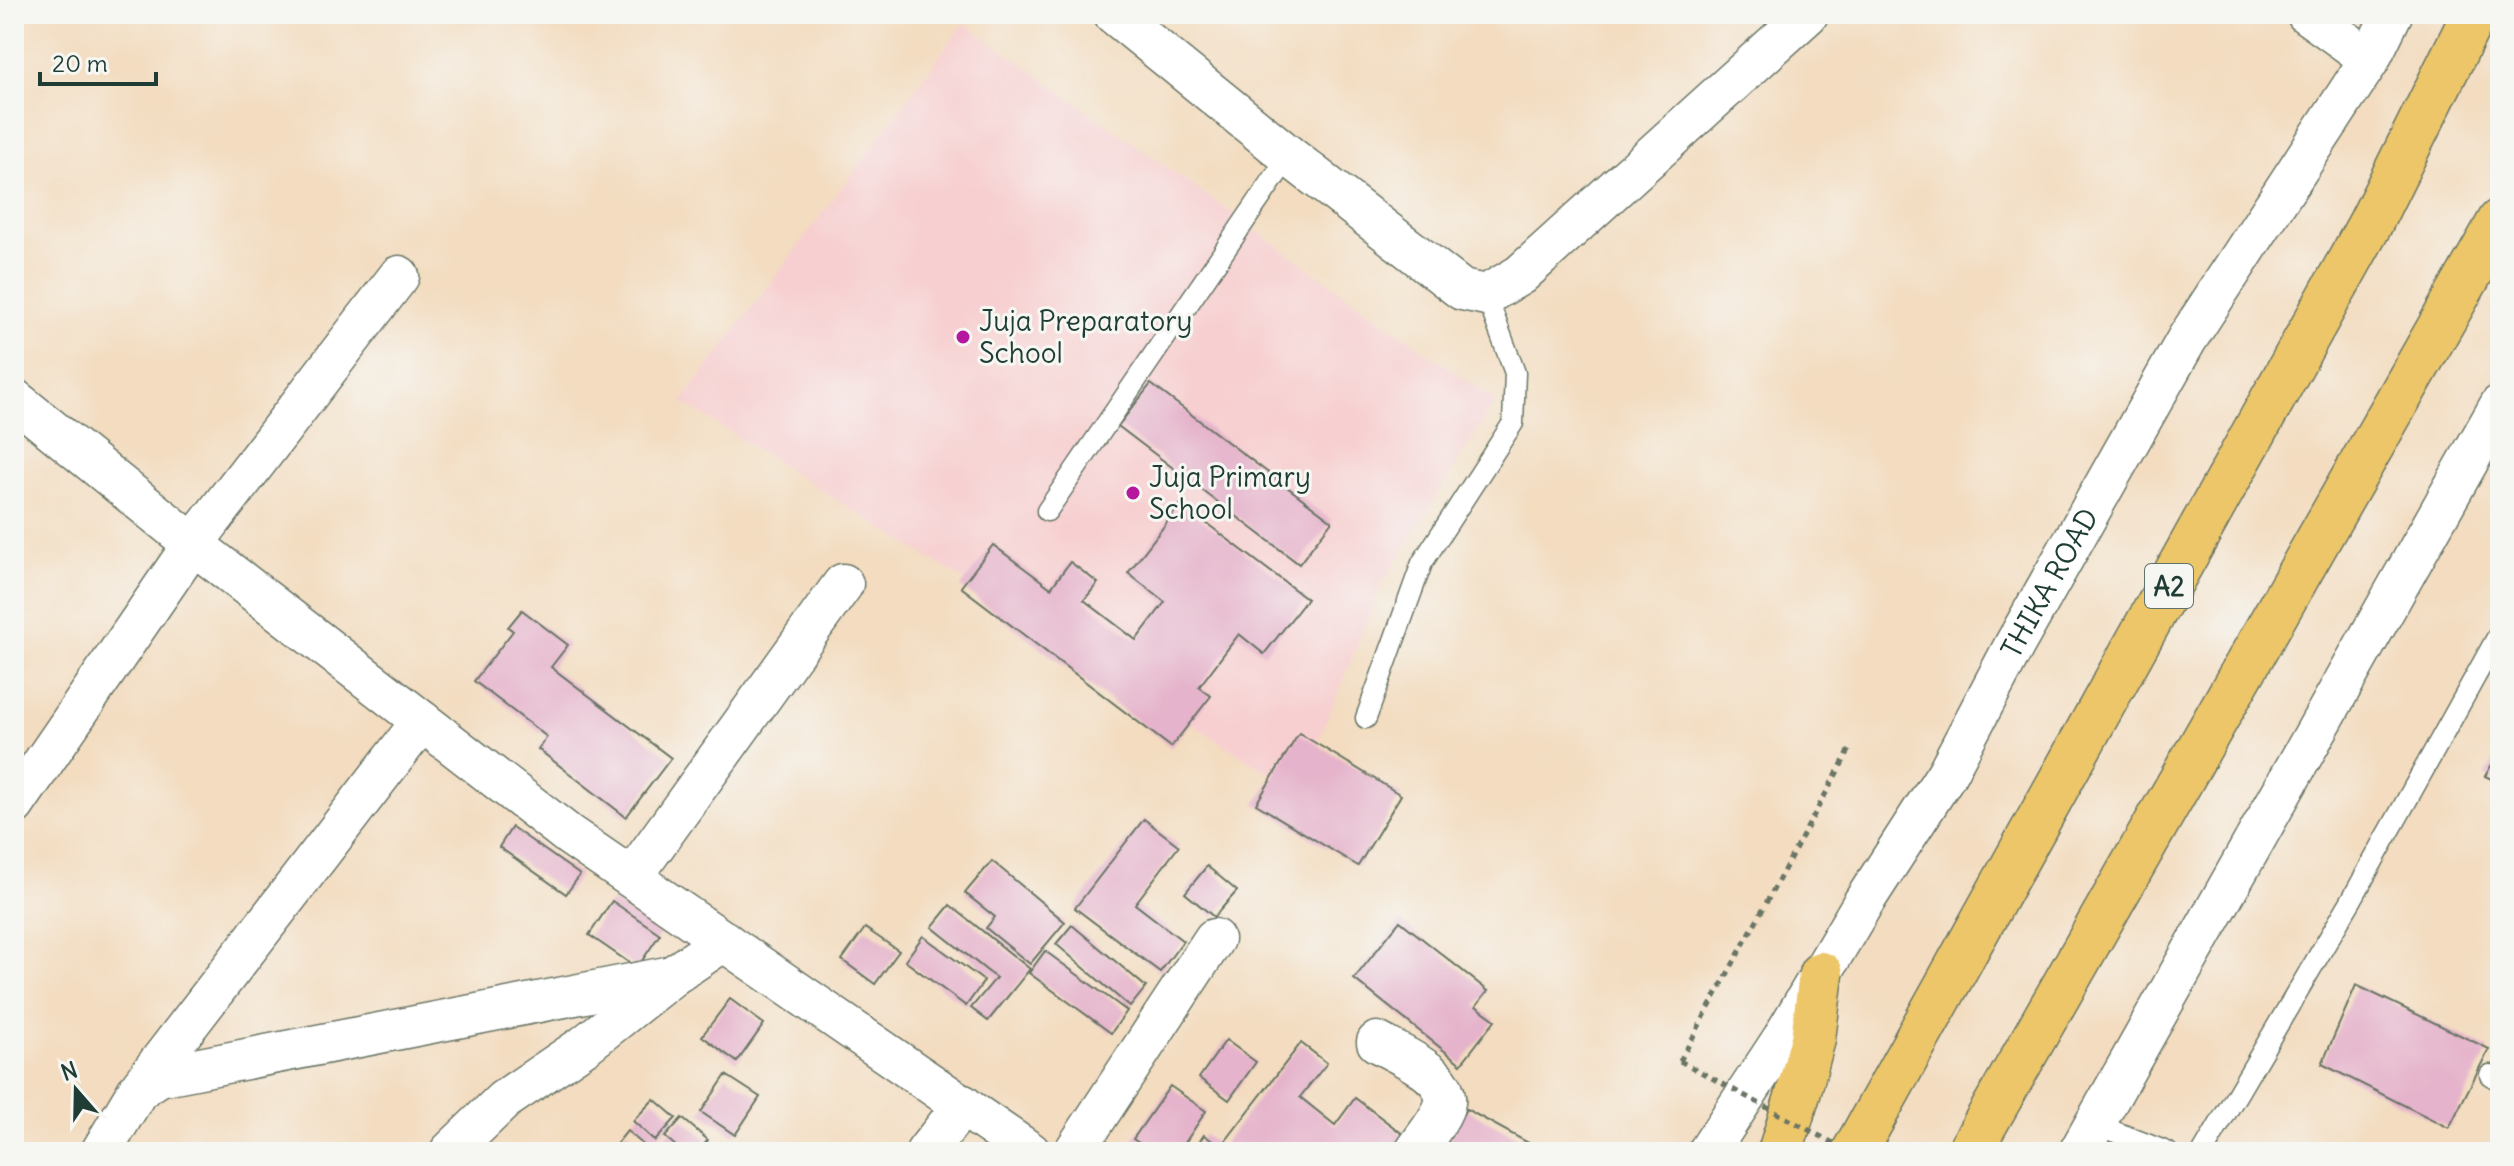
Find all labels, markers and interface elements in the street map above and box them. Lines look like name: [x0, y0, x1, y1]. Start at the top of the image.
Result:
scale bar: [40, 36, 156, 86]
text: 20 m: [52, 48, 108, 78]
place label: Juja Preparatory School: [979, 303, 1193, 371]
marker: Juja Preparatory School: [954, 328, 972, 346]
place label: Juja Primary School: [1149, 459, 1311, 527]
marker: Juja Primary School: [1124, 484, 1142, 502]
street label: THIKA ROAD: [1993, 502, 2106, 664]
road number: A2: [2145, 564, 2193, 608]
north arrow: [36, 1050, 116, 1130]
text: N: [57, 1055, 81, 1087]

